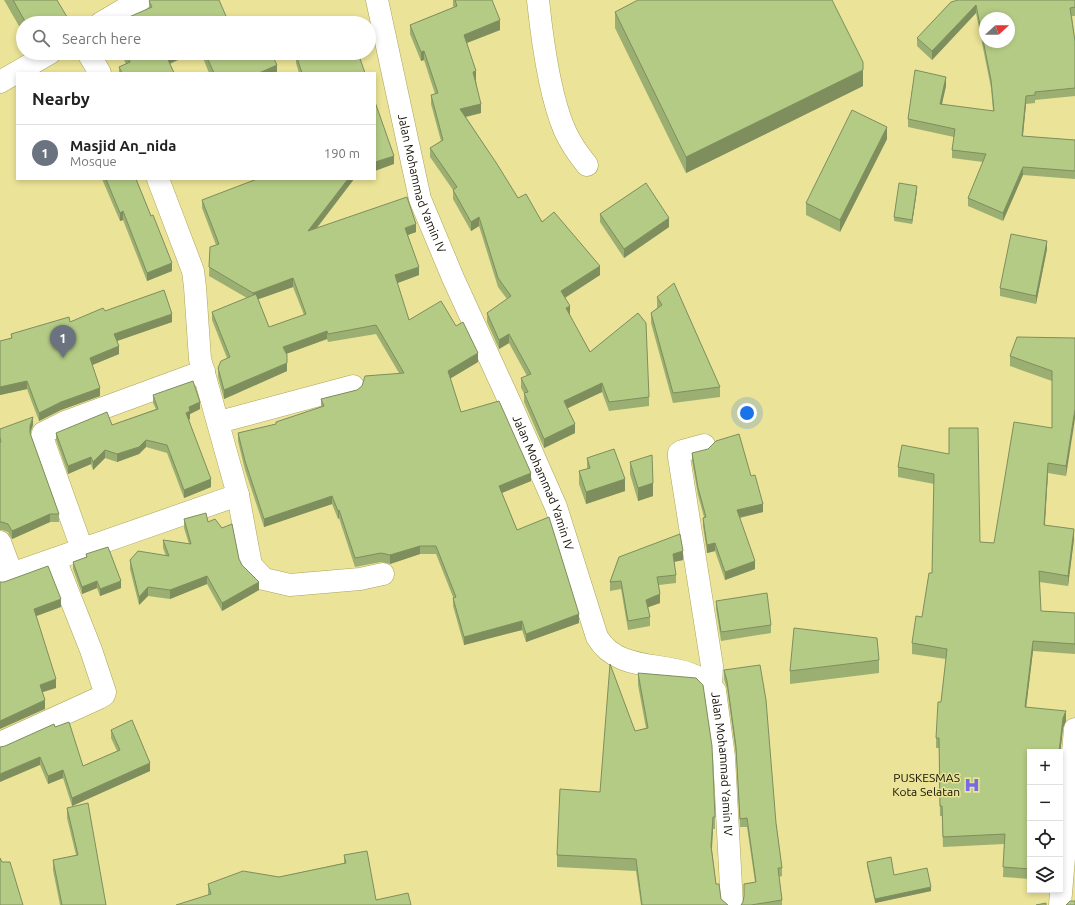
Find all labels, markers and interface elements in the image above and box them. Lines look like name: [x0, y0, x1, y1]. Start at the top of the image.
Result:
north arrow: [979, 12, 1015, 48]
search box: [16, 16, 376, 60]
icon: search: [30, 27, 52, 49]
text: Search here: [62, 30, 141, 47]
text: Nearby: [32, 89, 90, 108]
street label: Jalan Mohammad Yamin IV: [396, 113, 449, 255]
text: Masjid An_nida: [70, 137, 176, 154]
text: 1: [41, 146, 49, 160]
text: 190 m: [324, 146, 360, 160]
text: Mosque: [70, 154, 117, 168]
pin: 1: [50, 325, 76, 358]
your location: [737, 403, 757, 423]
street label: Jalan Mohammad Yamin IV: [510, 413, 576, 552]
street label: Jalan Mohammad Yamin IV: [709, 691, 735, 837]
map controls: [1027, 749, 1063, 893]
button: +: [1027, 749, 1063, 785]
place label: PUSKESMAS Kota Selatan: [892, 771, 960, 798]
hospital icon: PUSKESMAS Kota Selatan: [963, 776, 981, 794]
button: −: [1027, 785, 1063, 821]
button: locate: [1027, 821, 1063, 857]
button: layers: [1027, 857, 1063, 893]

